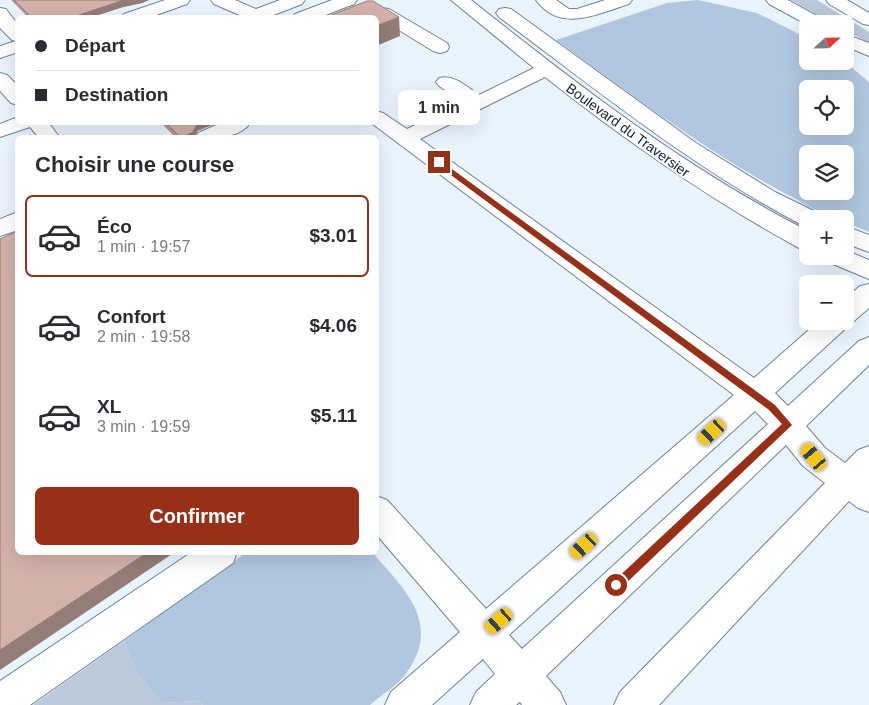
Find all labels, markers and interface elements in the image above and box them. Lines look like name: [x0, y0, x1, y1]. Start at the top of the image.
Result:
north arrow: [799, 15, 854, 70]
map controls: [799, 15, 854, 330]
text: Départ: [65, 35, 125, 56]
street label: Boulevard du Traversier: [563, 80, 693, 180]
button: locate: [799, 80, 854, 135]
text: Destination: [65, 84, 168, 105]
callout: 1 min: [398, 90, 480, 124]
text: 1 min: [418, 99, 460, 116]
button: layers: [799, 145, 854, 200]
route end: [428, 151, 450, 173]
text: Choisir une course: [35, 152, 234, 177]
button: +: [799, 210, 854, 265]
icon: car: [37, 214, 82, 259]
text: Éco: [97, 216, 132, 237]
text: $3.01: [309, 225, 357, 246]
text: 1 min · 19:57: [97, 238, 190, 255]
button: −: [799, 275, 854, 330]
icon: car: [37, 304, 82, 349]
text: Confort: [97, 306, 166, 327]
text: $4.06: [309, 315, 357, 336]
text: 2 min · 19:58: [97, 328, 190, 345]
icon: car: [37, 394, 82, 439]
text: XL: [97, 396, 121, 417]
text: $5.11: [311, 405, 357, 426]
car: [695, 416, 728, 448]
text: 3 min · 19:59: [97, 418, 190, 435]
car: [798, 441, 829, 473]
button: Confirmer: [35, 487, 359, 545]
car: [567, 530, 600, 562]
route start: [605, 574, 627, 596]
car: [482, 605, 515, 637]

